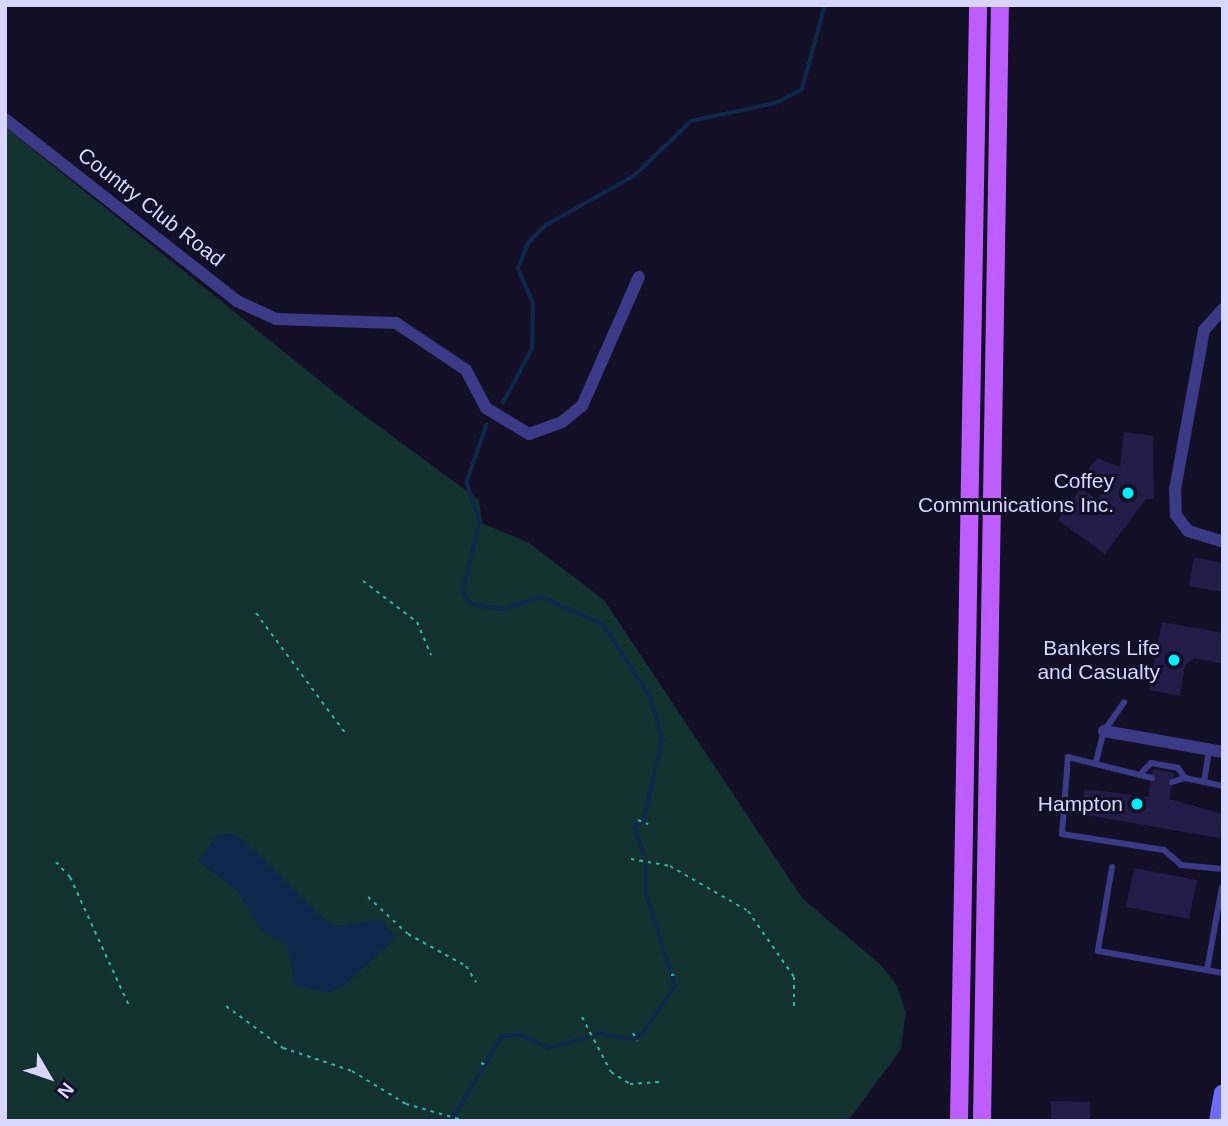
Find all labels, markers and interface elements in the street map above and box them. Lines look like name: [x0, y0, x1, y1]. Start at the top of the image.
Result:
street label: Country Club Road: [73, 142, 229, 272]
place label: Coffey Communications Inc.: [918, 468, 1114, 518]
marker: Coffey Communications Inc.: [1120, 485, 1136, 501]
place label: Bankers Life and Casualty: [1037, 635, 1160, 685]
marker: Bankers Life and Casualty: [1166, 652, 1182, 668]
place label: Hampton: [1038, 791, 1123, 817]
marker: Hampton: [1129, 796, 1145, 812]
north arrow: [14, 1042, 84, 1112]
text: N: [53, 1079, 78, 1102]

